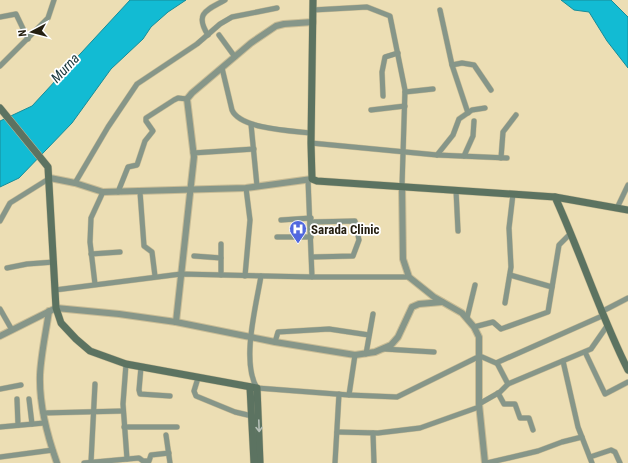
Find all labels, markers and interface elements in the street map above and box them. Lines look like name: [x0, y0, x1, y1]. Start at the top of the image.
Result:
north arrow: [12, 12, 52, 52]
text: N: [16, 29, 29, 37]
water label: Murna: [48, 50, 82, 86]
hospital icon: Sarada Clinic: [288, 219, 308, 244]
place label: Sarada Clinic: [311, 222, 380, 237]
one-way arrow: [255, 419, 263, 432]

